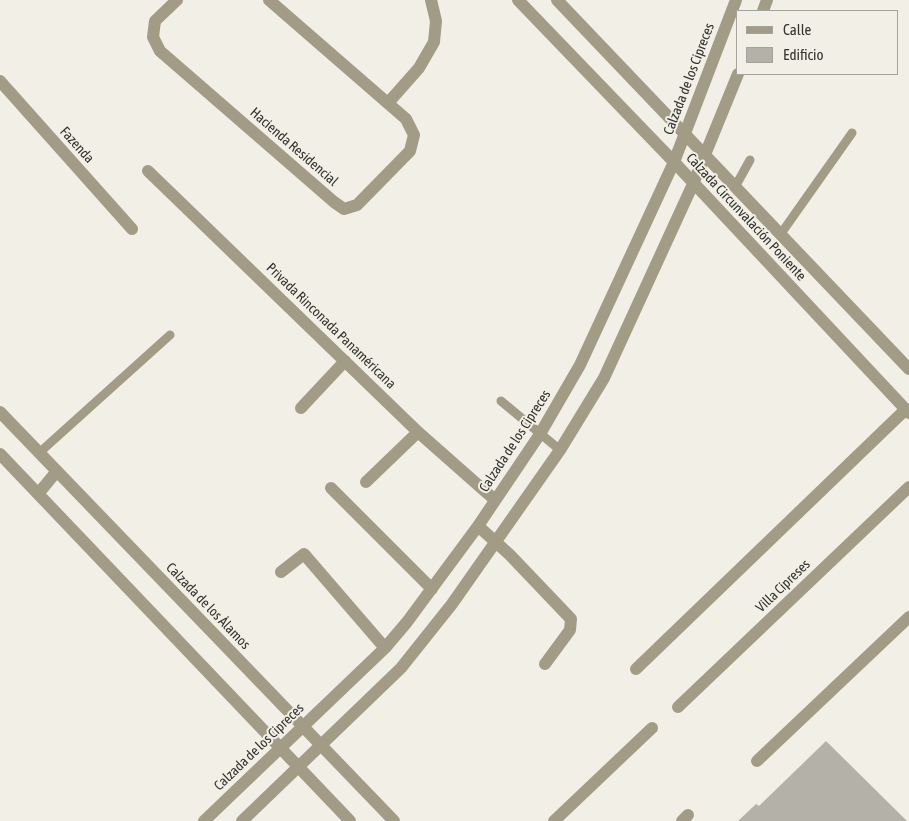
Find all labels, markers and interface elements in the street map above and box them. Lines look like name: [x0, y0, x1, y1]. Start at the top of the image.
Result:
legend: [736, 10, 899, 75]
street label: Calzada de los Cipreces: [660, 21, 718, 137]
text: Calle: [783, 21, 811, 38]
text: Edificio: [783, 46, 824, 63]
street label: Hacienda Residencial: [247, 104, 341, 190]
street label: Fazenda: [56, 123, 98, 167]
street label: Calzada Circunvalación Poniente: [682, 150, 810, 284]
street label: Privada Rinconada Panaméricana: [263, 260, 399, 392]
street label: Calzada de los Cipreces: [476, 387, 554, 495]
street label: Villa Cipreses: [752, 556, 814, 616]
street label: Calzada de los Álamos: [162, 559, 254, 653]
street label: Calzada de los Cipreces: [211, 700, 307, 794]

